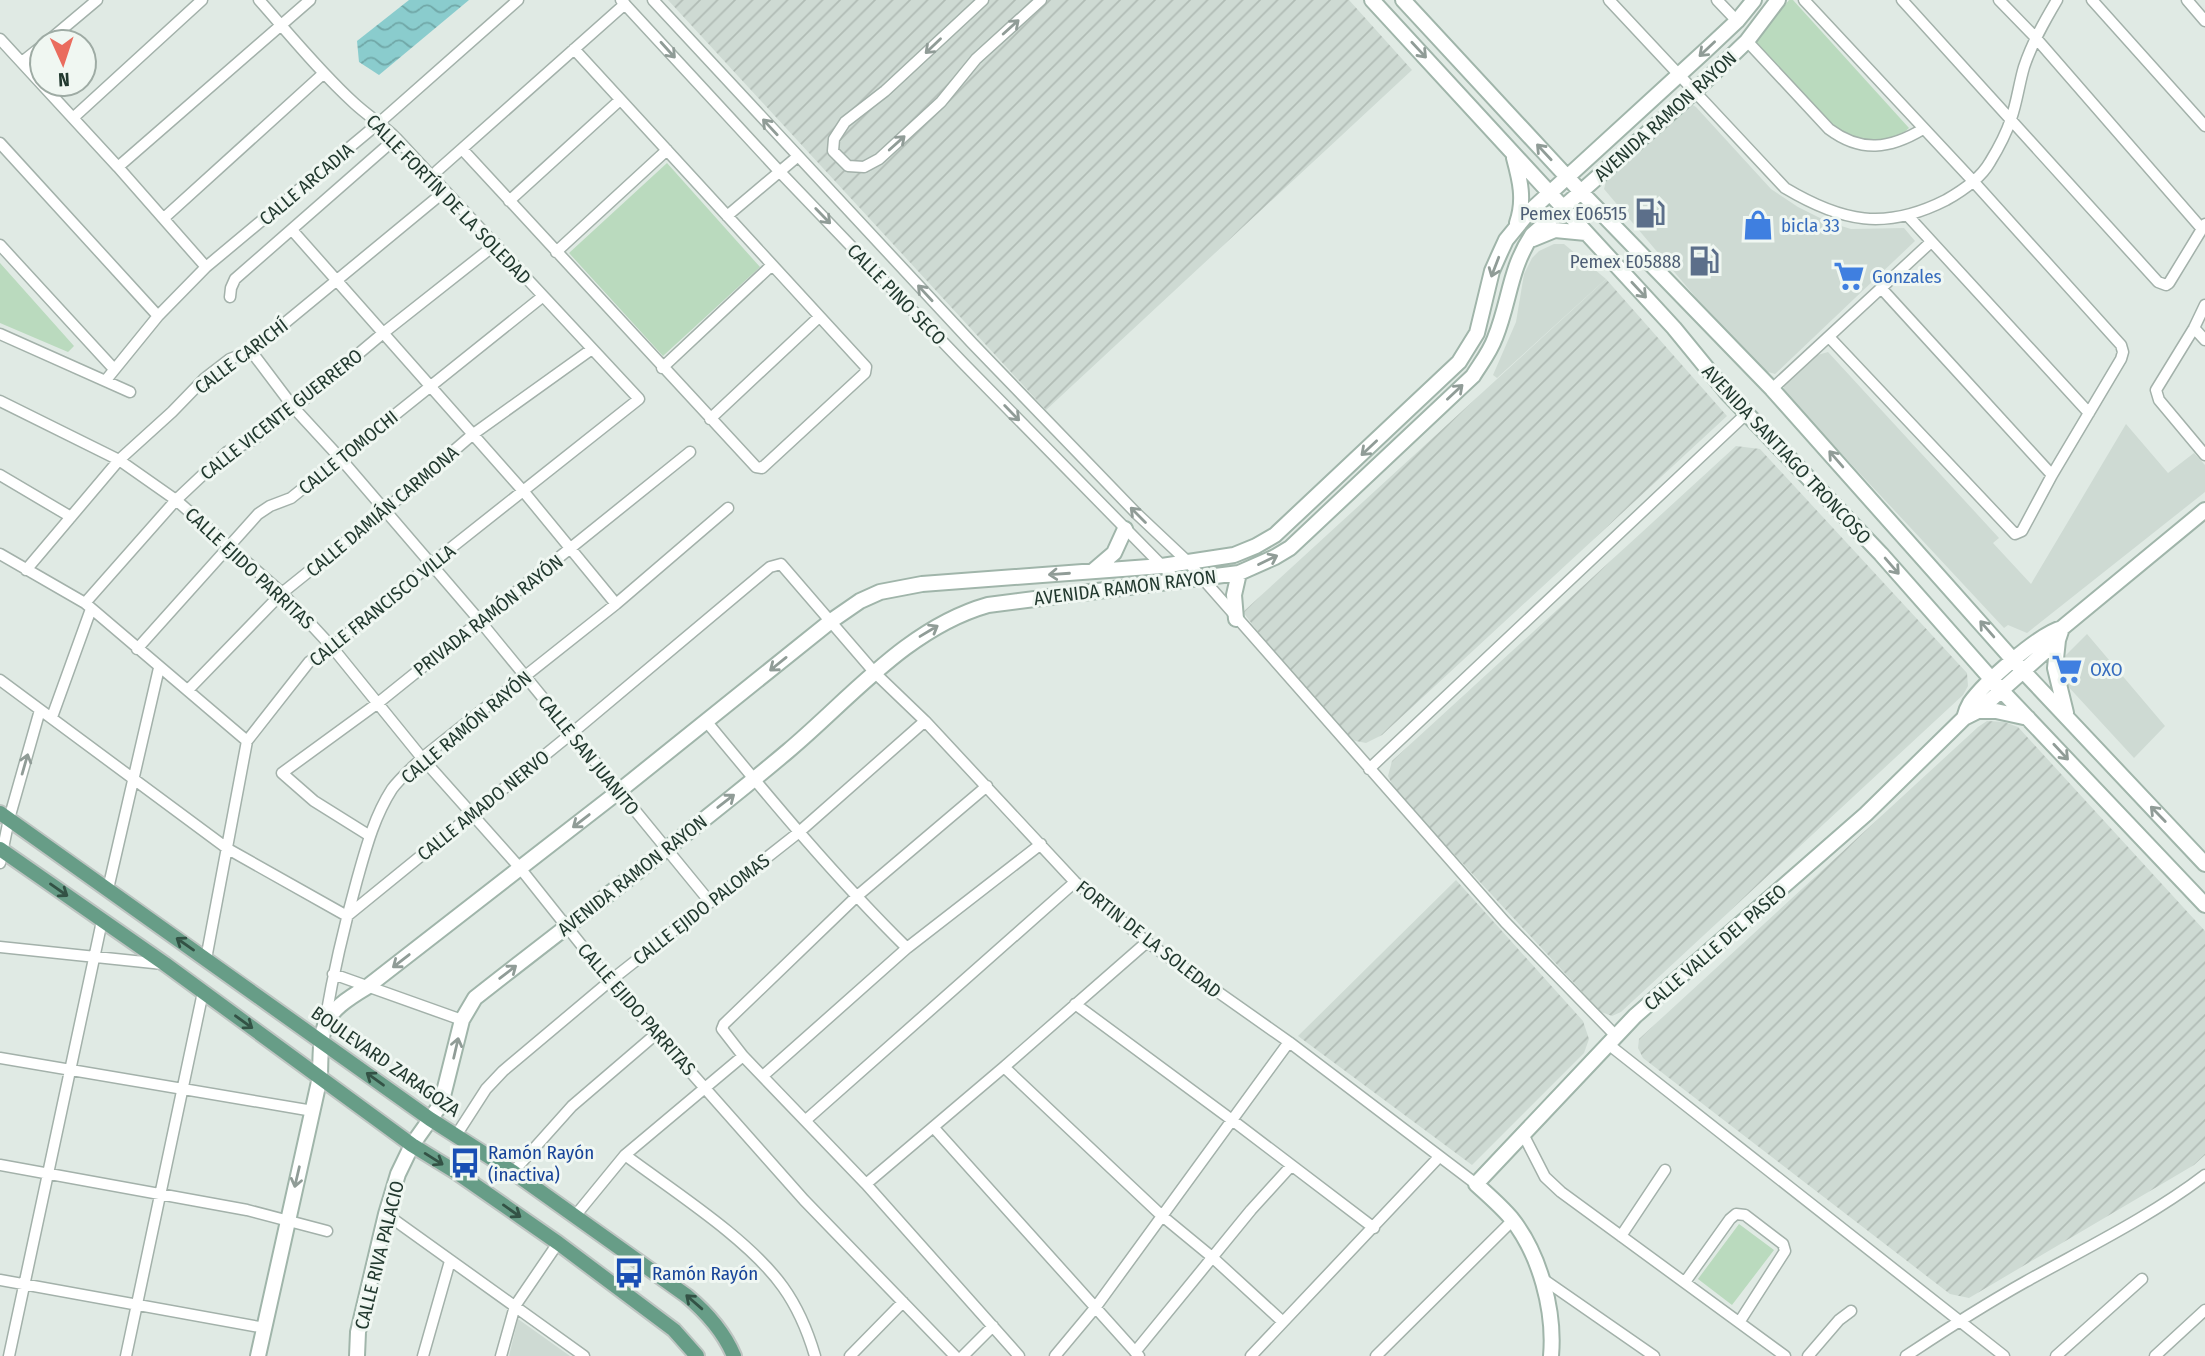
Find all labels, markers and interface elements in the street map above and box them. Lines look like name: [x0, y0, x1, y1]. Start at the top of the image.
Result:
one-way arrow: [1002, 19, 1020, 35]
north arrow: [28, 28, 98, 98]
one-way arrow: [924, 38, 941, 55]
one-way arrow: [660, 41, 676, 59]
one-way arrow: [1410, 41, 1427, 58]
one-way arrow: [1699, 41, 1716, 58]
street label: AVENIDA RAMON RAYON: [1589, 46, 1741, 186]
text: N: [58, 68, 70, 91]
street label: CALLE FORTÍN DE LA SOLEDAD: [361, 110, 536, 289]
one-way arrow: [761, 119, 778, 136]
one-way arrow: [888, 135, 906, 151]
street label: CALLE ARCADIA: [255, 138, 358, 230]
one-way arrow: [1536, 144, 1553, 161]
fuel station icon: Pemex E06515: [1633, 196, 1667, 230]
place label: Pemex E06515: [1520, 202, 1627, 225]
one-way arrow: [814, 208, 831, 225]
shop icon: bicla 33: [1741, 208, 1775, 242]
place label: bicla 33: [1781, 214, 1840, 237]
street label: CALLE PINO SECO: [843, 239, 951, 350]
fuel station icon: Pemex E05888: [1687, 244, 1721, 278]
place label: Pemex E05888: [1570, 250, 1681, 273]
one-way arrow: [1488, 255, 1500, 277]
supermarket icon: Gonzales: [1832, 259, 1866, 293]
place label: Gonzales: [1872, 265, 1942, 288]
one-way arrow: [1630, 281, 1647, 298]
one-way arrow: [917, 285, 934, 302]
street label: CALLE CARICHÍ: [190, 314, 293, 399]
street label: CALLE VICENTE GUERRERO: [196, 344, 367, 485]
street label: AVENIDA SANTIAGO TRONCOSO: [1697, 360, 1876, 549]
one-way arrow: [1446, 384, 1463, 401]
one-way arrow: [1003, 404, 1020, 421]
street label: CALLE TOMOCHI: [294, 405, 403, 499]
one-way arrow: [1360, 440, 1378, 456]
street label: CALLE DAMIÁN CARMONA: [301, 441, 463, 582]
one-way arrow: [1828, 451, 1844, 469]
street label: CALLE EJIDO PARRITAS: [180, 503, 319, 634]
one-way arrow: [1130, 506, 1147, 523]
street label: CALLE FRANCISCO VILLA: [305, 539, 460, 671]
street label: PRIVADA RAMÓN RAYÓN: [409, 550, 568, 681]
one-way arrow: [1257, 553, 1278, 567]
one-way arrow: [1883, 557, 1900, 574]
street label: AVENIDA RAMON RAYON: [1033, 565, 1218, 610]
one-way arrow: [1048, 567, 1071, 580]
one-way arrow: [1979, 621, 1995, 639]
one-way arrow: [918, 624, 938, 638]
supermarket icon: OXO: [2050, 652, 2084, 686]
one-way arrow: [769, 657, 787, 672]
place label: OXO: [2090, 658, 2123, 681]
street label: CALLE RAMÓN RAYÓN: [396, 666, 536, 789]
street label: CALLE SAN JUANITO: [533, 691, 644, 820]
one-way arrow: [2052, 743, 2069, 761]
street label: CALLE AMADO NERVO: [413, 745, 554, 866]
one-way arrow: [19, 754, 32, 776]
one-way arrow: [716, 794, 734, 809]
one-way arrow: [2150, 806, 2167, 824]
street label: AVENIDA RAMON RAYON: [553, 810, 712, 941]
one-way arrow: [572, 813, 590, 829]
street label: CALLE EJIDO PALOMAS: [628, 849, 774, 970]
street label: FORTIN DE LA SOLEDAD: [1072, 876, 1226, 1003]
street label: CALLE VALLE DEL PASEO: [1639, 879, 1791, 1015]
one-way arrow: [49, 883, 68, 897]
one-way arrow: [176, 936, 195, 951]
street label: CALLE EJIDO PARRITAS: [573, 938, 700, 1080]
one-way arrow: [392, 953, 411, 968]
one-way arrow: [499, 964, 517, 980]
street label: BOULEVARD ZARAGOZA: [307, 1001, 465, 1121]
one-way arrow: [234, 1015, 253, 1029]
one-way arrow: [450, 1037, 463, 1060]
one-way arrow: [366, 1072, 385, 1087]
place label: Ramón Rayón (inactiva): [488, 1141, 594, 1186]
bus stop icon: Ramón Rayón (inactiva): [448, 1146, 482, 1180]
one-way arrow: [424, 1152, 444, 1166]
one-way arrow: [290, 1165, 304, 1188]
street label: CALLE RIVA PALACIO: [350, 1178, 409, 1332]
one-way arrow: [502, 1204, 521, 1218]
bus stop icon: Ramón Rayón: [612, 1256, 646, 1290]
place label: Ramón Rayón: [652, 1262, 758, 1285]
one-way arrow: [685, 1294, 703, 1310]

